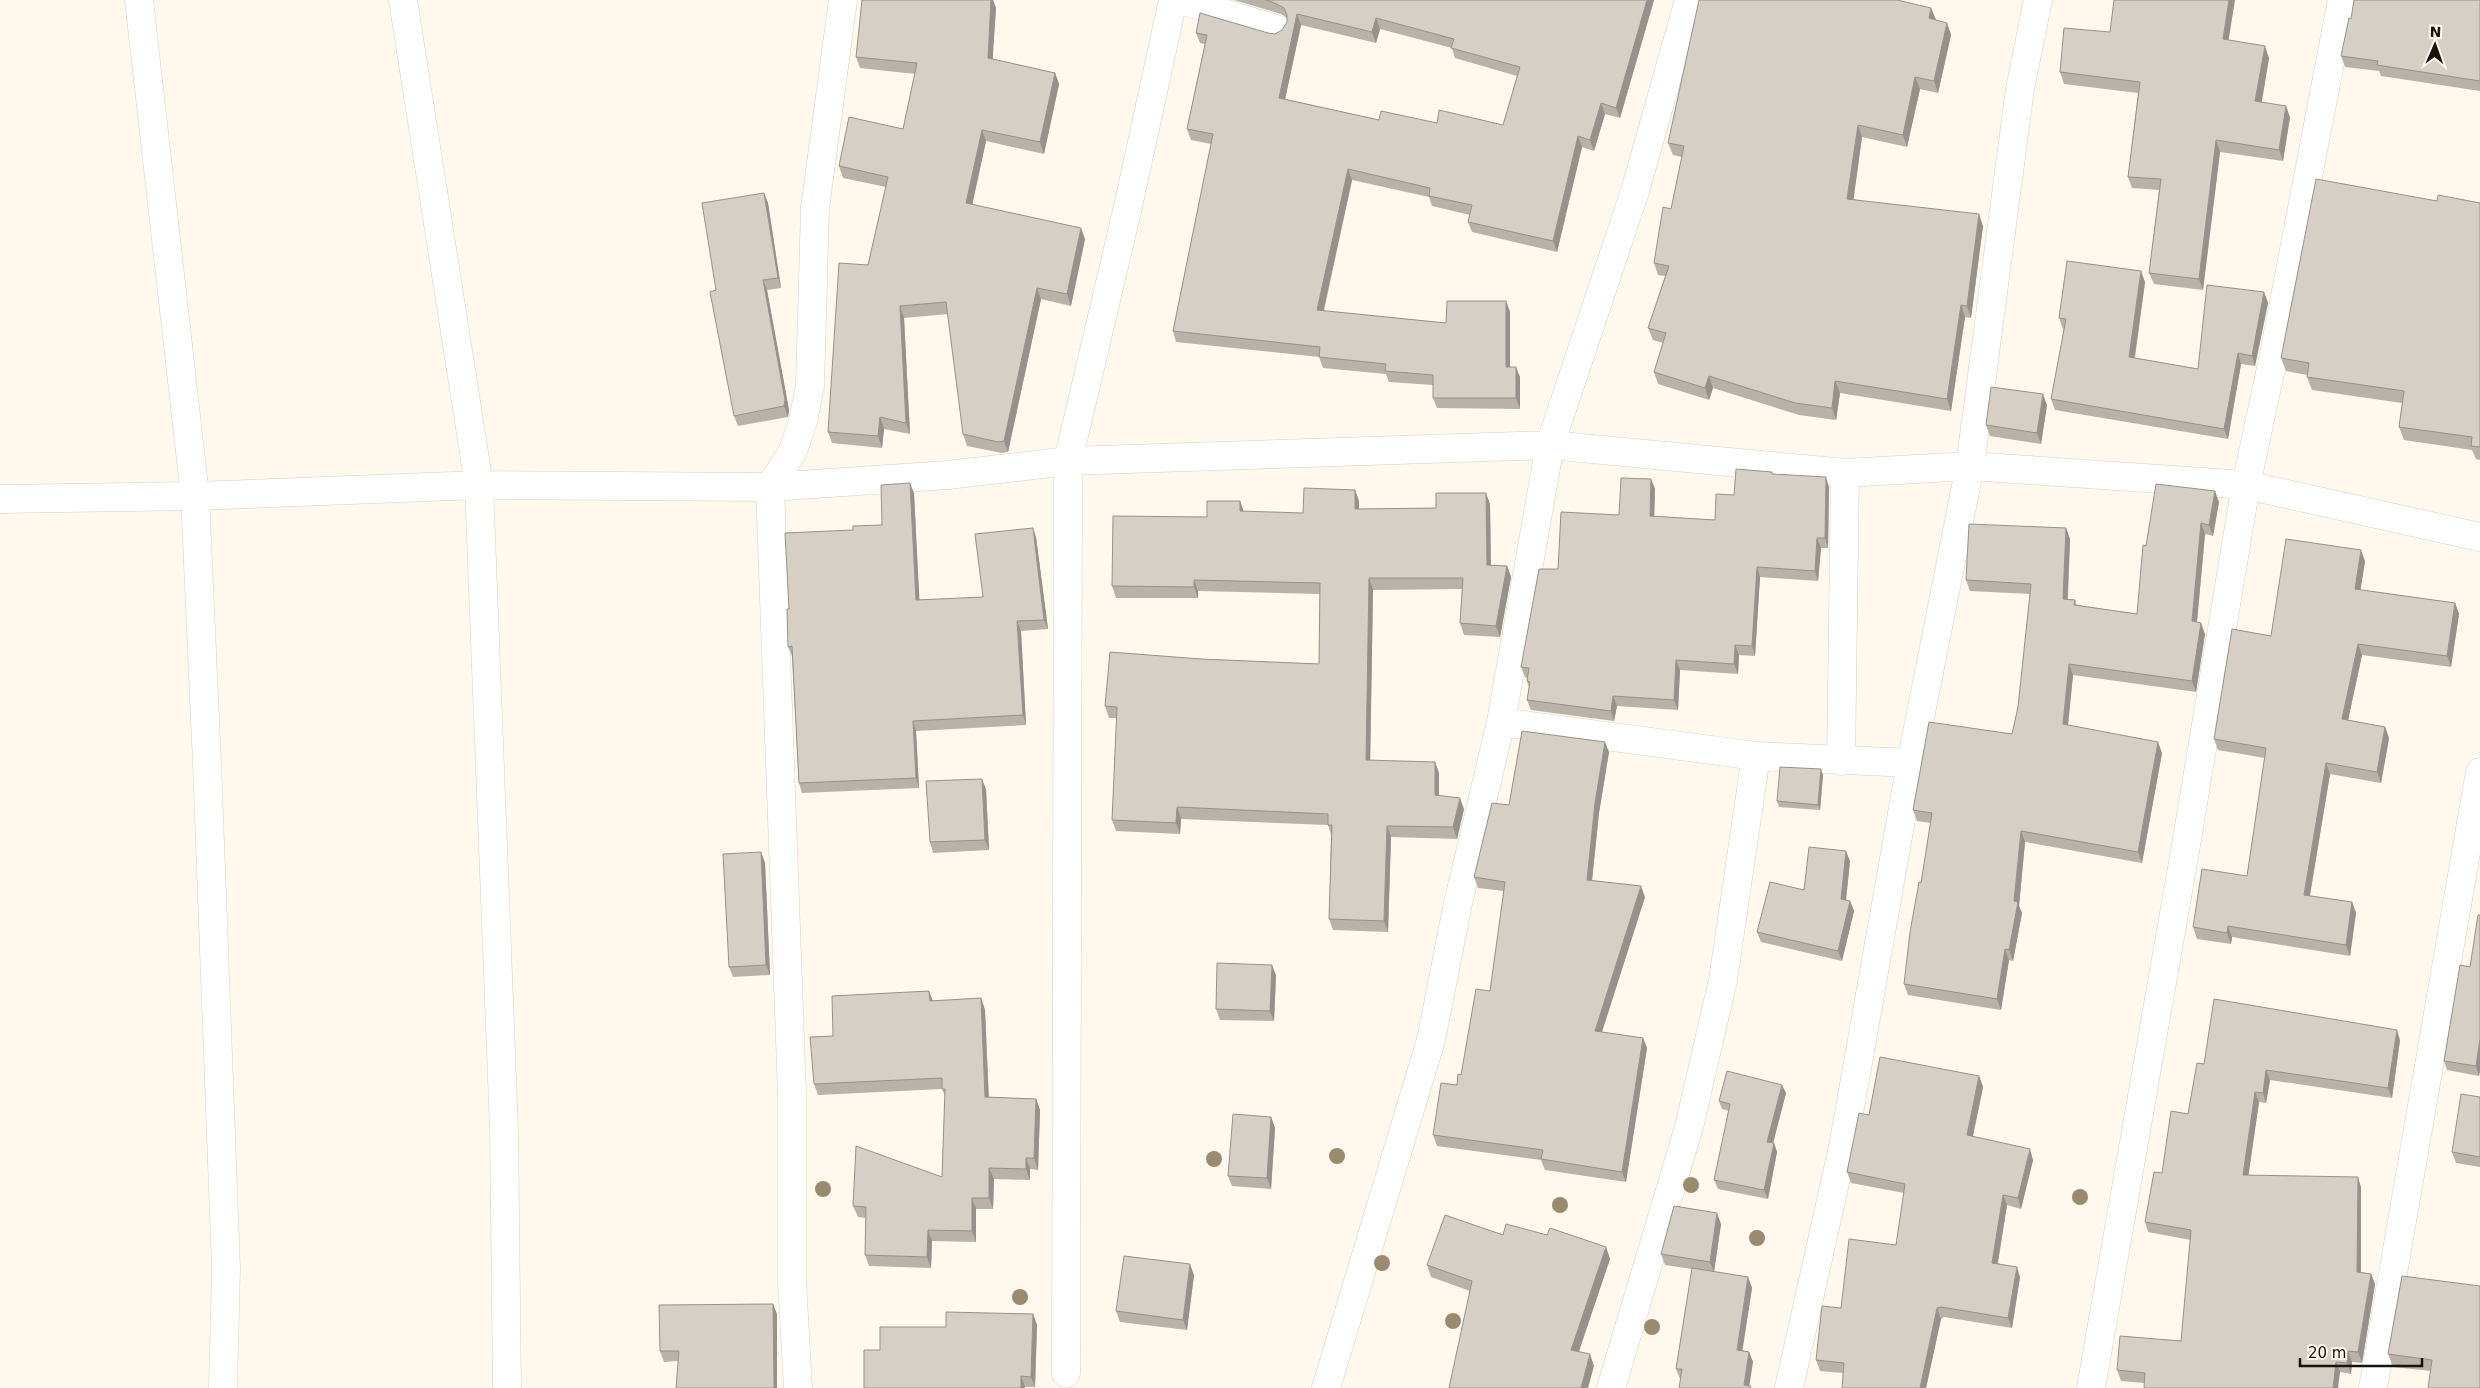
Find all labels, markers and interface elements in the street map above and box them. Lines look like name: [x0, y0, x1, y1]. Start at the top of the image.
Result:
north arrow: [2410, 20, 2460, 70]
text: N: [2429, 24, 2442, 40]
scale bar: [2300, 1336, 2422, 1368]
text: 20 m: [2308, 1344, 2346, 1362]

